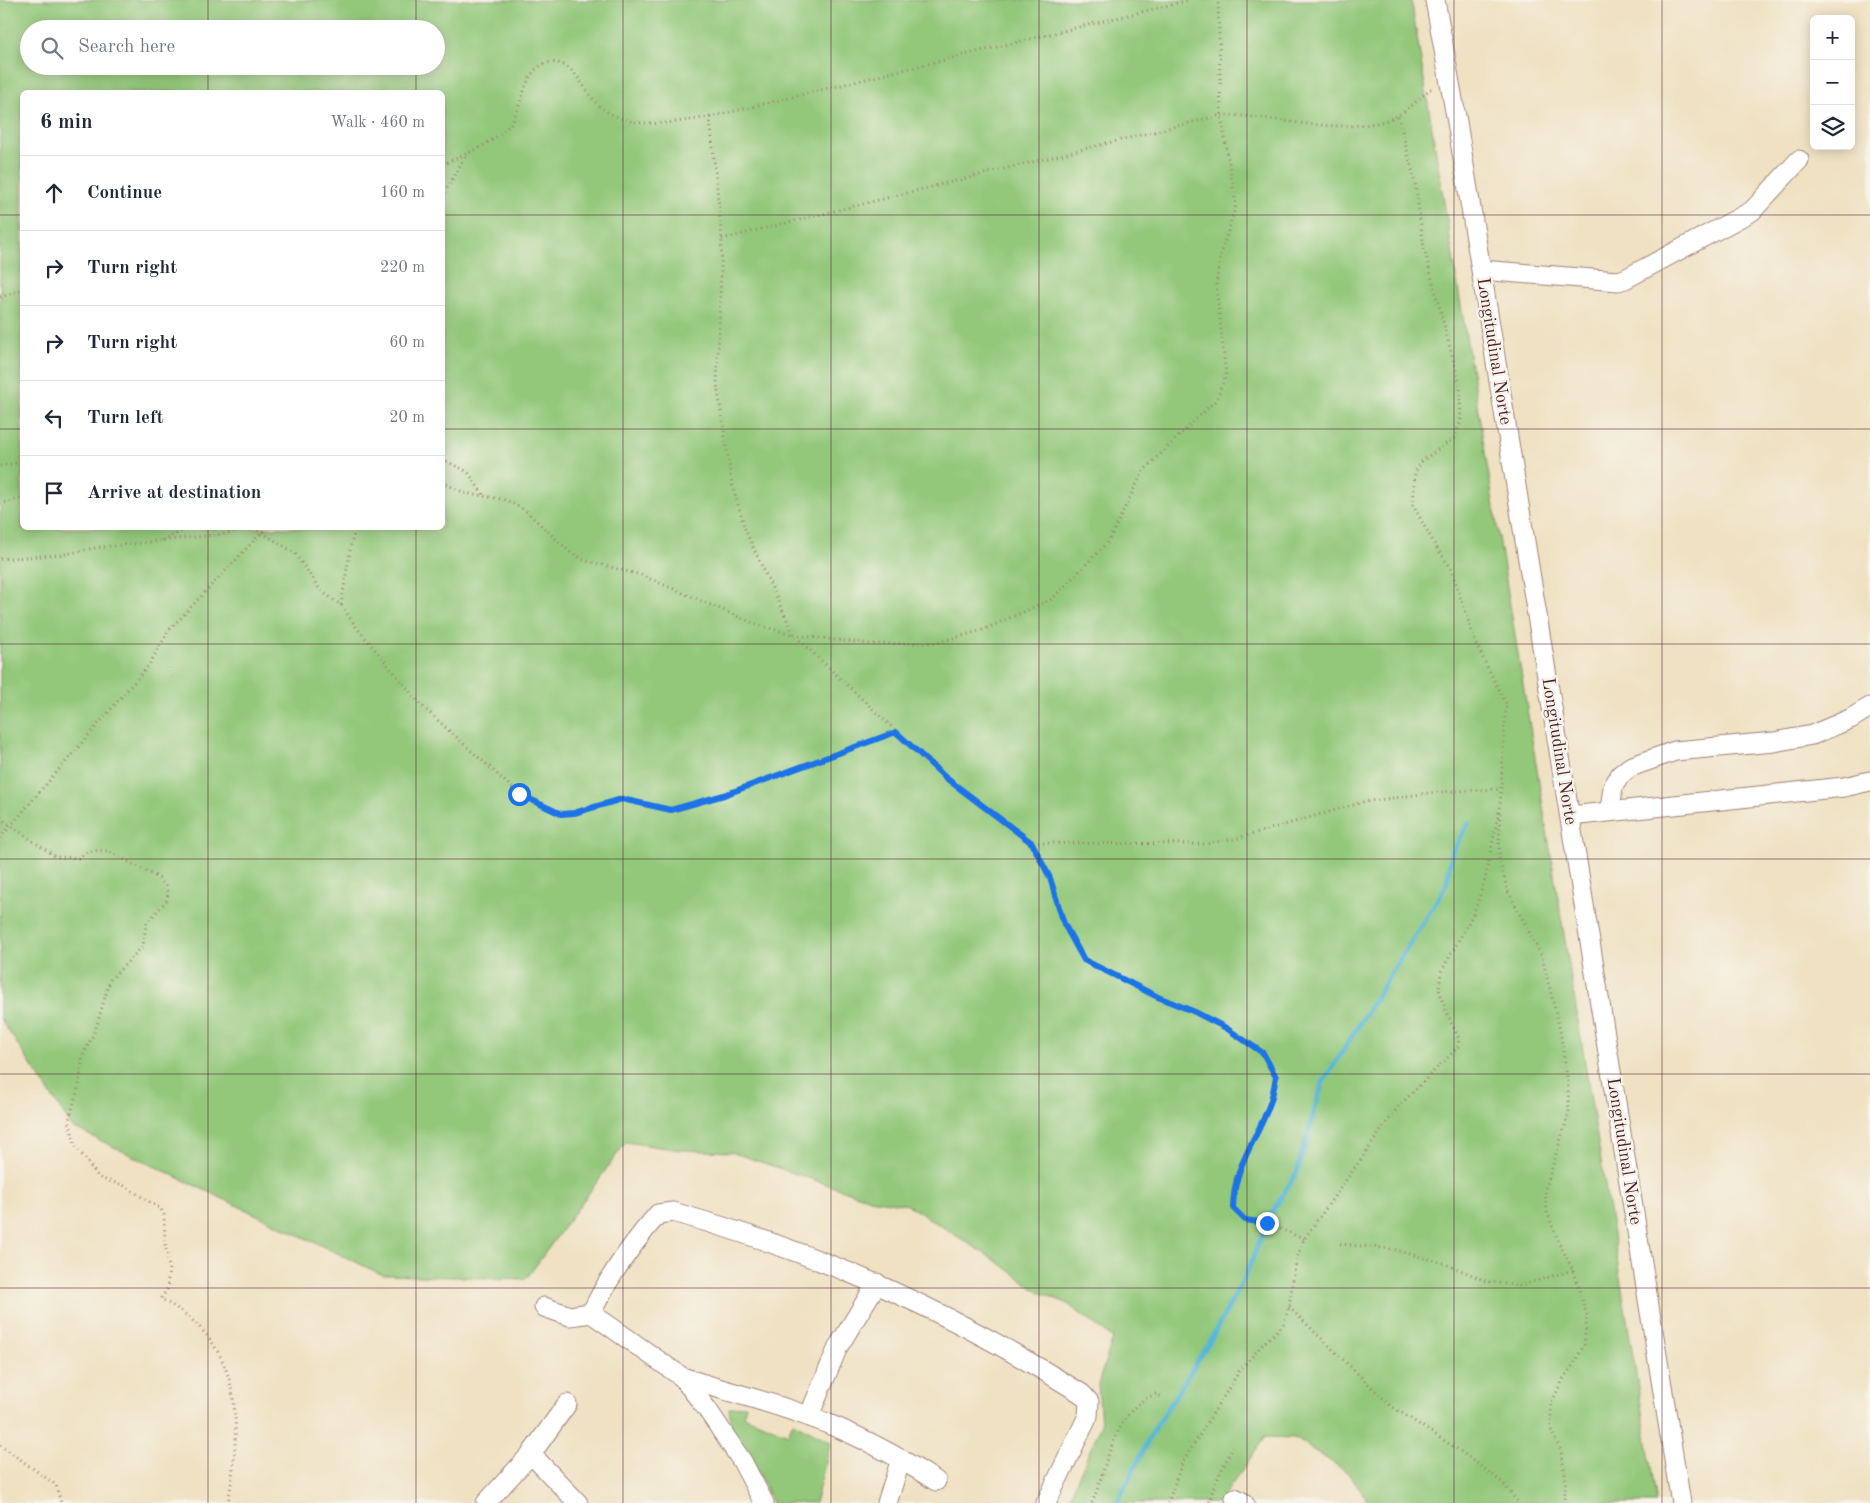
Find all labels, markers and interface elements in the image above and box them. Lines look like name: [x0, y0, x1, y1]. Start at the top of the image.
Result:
map controls: [1810, 15, 1855, 150]
button: +: [1810, 15, 1855, 60]
search box: [20, 20, 445, 75]
icon: search: [38, 34, 66, 62]
text: Search here: [78, 38, 175, 57]
button: −: [1810, 60, 1855, 105]
button: layers: [1810, 105, 1855, 150]
text: 6 min: [40, 112, 93, 133]
text: Walk · 460 m: [330, 115, 425, 131]
icon: ahead: [40, 179, 68, 207]
text: Continue: [87, 184, 162, 203]
text: 160 m: [380, 185, 425, 201]
icon: right: [40, 254, 68, 282]
text: Turn right: [87, 259, 177, 278]
text: 220 m: [380, 260, 425, 276]
street label: Longitudinal Norte: [1473, 276, 1515, 426]
icon: right: [40, 329, 68, 357]
text: Turn right: [87, 334, 177, 353]
text: 60 m: [389, 335, 425, 351]
icon: left: [40, 404, 68, 432]
text: Turn left: [87, 409, 164, 428]
text: 20 m: [389, 410, 425, 426]
icon: arrive: [40, 479, 68, 507]
text: Arrive at destination: [87, 484, 261, 503]
street label: Longitudinal Norte: [1538, 676, 1580, 826]
route start: [508, 783, 531, 806]
street label: Longitudinal Norte: [1603, 1076, 1645, 1226]
route end: [1256, 1212, 1279, 1235]

